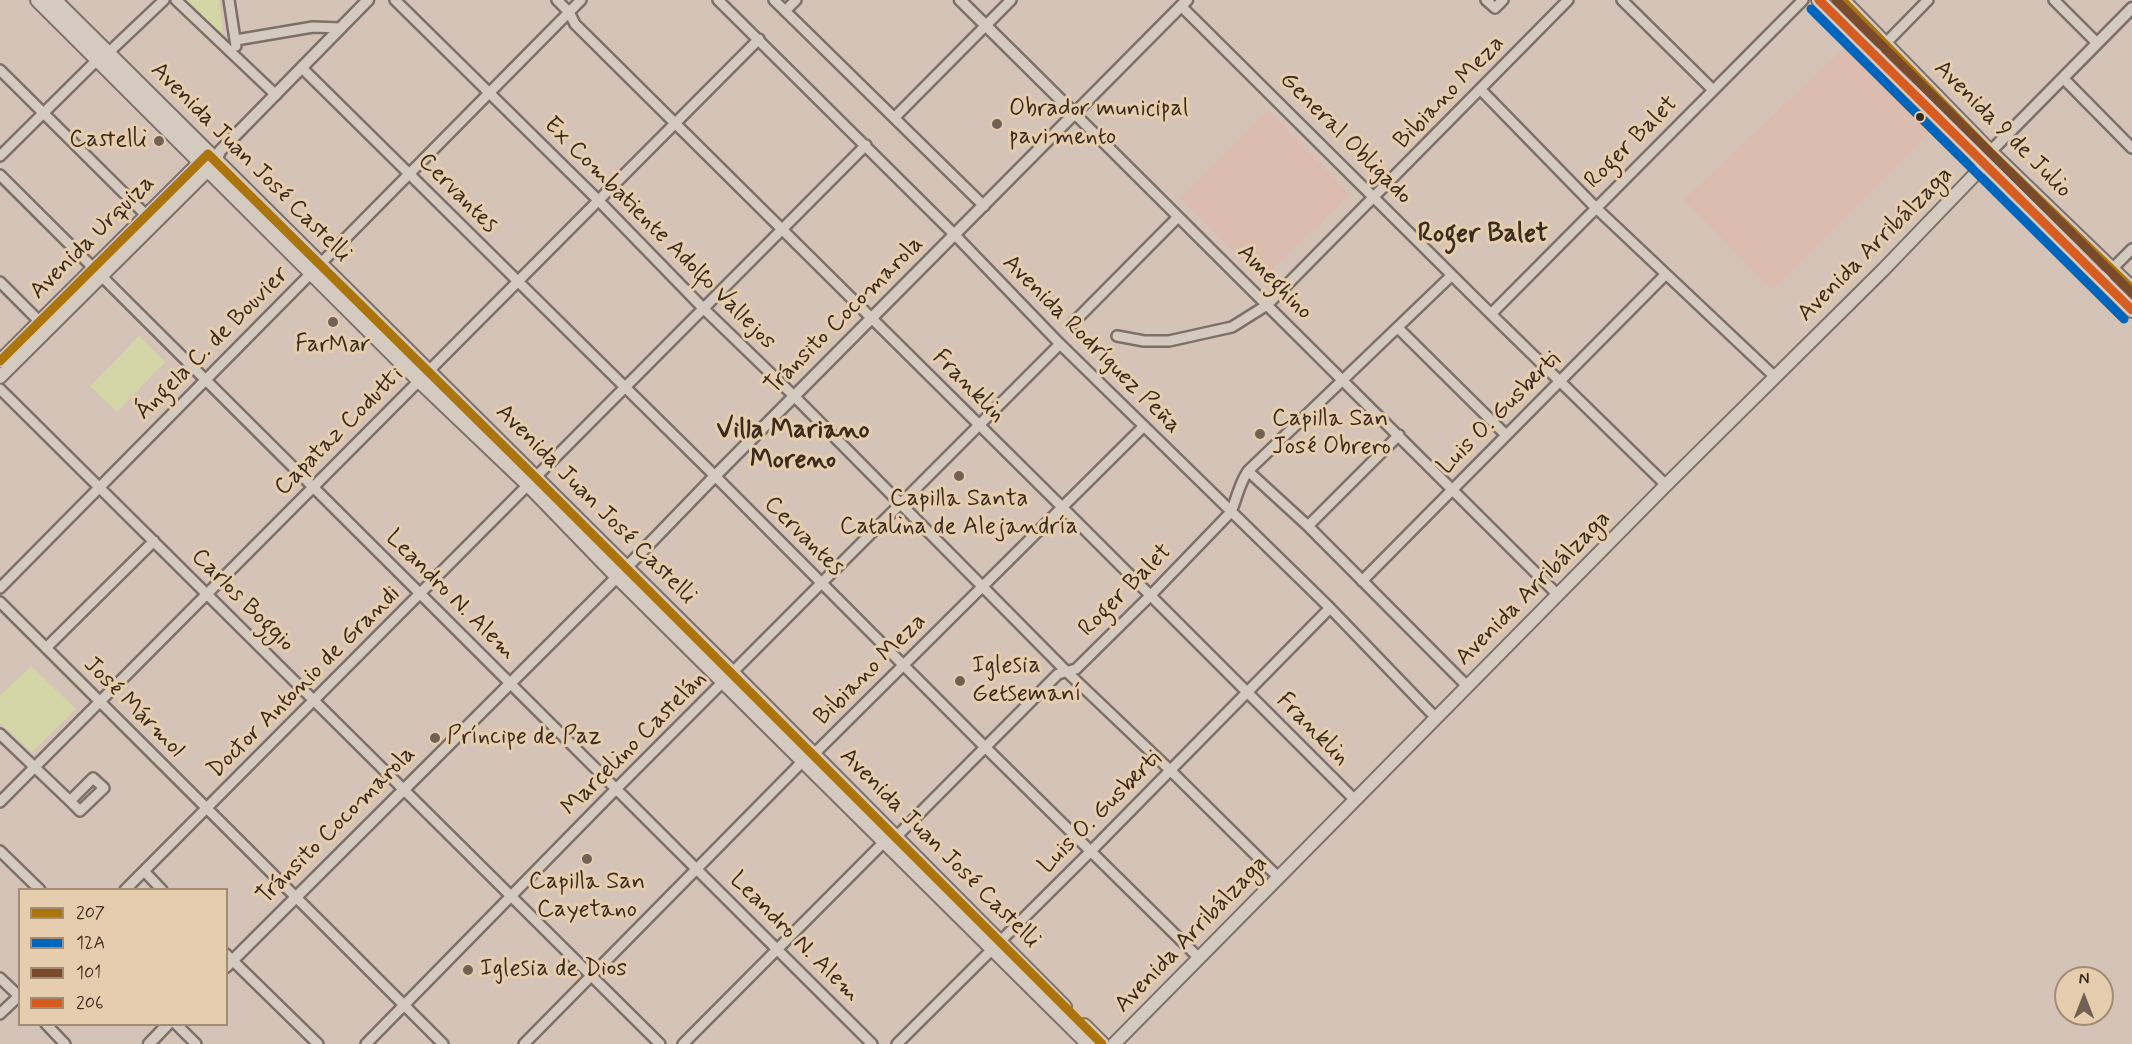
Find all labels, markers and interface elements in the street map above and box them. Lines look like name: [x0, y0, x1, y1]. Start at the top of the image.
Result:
street label: Bibiano Meza: [1389, 30, 1511, 156]
street label: Avenida 9 de Julio: [1927, 55, 2077, 205]
street label: Avenida Juan José Castelli: [144, 57, 356, 269]
street label: General Obligado: [1273, 67, 1417, 211]
street label: Roger Balet: [1579, 90, 1685, 196]
place label: Obrador municipal pavimento: [1009, 96, 1189, 152]
unlabelled marker: [1914, 111, 1926, 123]
street label: Ex Combatiente Adolfo Vallejos: [537, 112, 781, 356]
marker: Obrador municipal pavimento: [990, 117, 1004, 131]
place label: Castelli: [69, 127, 147, 155]
marker: Castelli: [152, 134, 166, 148]
street label: Cervantes: [411, 148, 503, 240]
street label: Avenida Arribálzaga: [1792, 161, 1960, 329]
street label: Avenida Urquiza: [25, 170, 161, 306]
district label: Roger Balet: [1418, 220, 1548, 252]
street label: Tránsito Cocomarola: [760, 231, 930, 401]
street label: Ameghino: [1230, 239, 1318, 327]
street label: Avenida Rodríguez Peña: [995, 249, 1187, 441]
street label: Ángela C. de Bouvier: [130, 261, 296, 427]
marker: FarMar: [326, 315, 340, 329]
place label: FarMar: [295, 332, 371, 360]
street label: Franklin: [925, 344, 1011, 430]
street label: Luis O. Gusberti: [1432, 346, 1568, 482]
street label: Capataz Codutti: [269, 361, 411, 503]
street label: Avenida Juan José Castelli: [489, 399, 701, 611]
place label: Capilla San José Obrero: [1272, 406, 1391, 462]
district label: Villa Mariano Moreno: [716, 416, 870, 478]
marker: Capilla San José Obrero: [1253, 427, 1267, 441]
marker: Capilla Santa Catalina de Alejandría: [952, 469, 966, 483]
place label: Capilla Santa Catalina de Alejandría: [840, 486, 1078, 542]
street label: Cervantes: [757, 491, 849, 583]
street label: Avenida Arribálzaga: [1450, 505, 1618, 673]
street label: Leandro N. Alem: [379, 525, 521, 667]
street label: Roger Balet: [1073, 538, 1179, 644]
street label: Carlos Boggio: [184, 543, 300, 659]
street label: Doctor Antonio de Grandi: [203, 581, 407, 785]
street label: Bibiano Meza: [809, 608, 933, 732]
street label: José Mármol: [76, 651, 190, 765]
place label: Iglesia Getsemaní: [972, 653, 1081, 709]
street label: Marcelino Castelán: [556, 665, 714, 823]
marker: Iglesia Getsemaní: [953, 674, 967, 688]
street label: Franklin: [1269, 687, 1355, 773]
place label: Príncipe de Paz: [447, 724, 601, 752]
marker: Príncipe de Paz: [428, 731, 442, 745]
street label: Tránsito Cocomarola: [252, 741, 422, 911]
street label: Avenida Juan José Castelli: [833, 743, 1045, 955]
street label: Luis O. Gusberti: [1033, 745, 1169, 881]
street label: Avenida Arribálzaga: [1109, 850, 1275, 1020]
marker: Capilla San Cayetano: [580, 852, 594, 866]
street label: Leandro N. Alem: [723, 867, 865, 1009]
place label: Capilla San Cayetano: [529, 869, 645, 925]
legend: [18, 888, 228, 1026]
text: 207: [76, 901, 105, 925]
text: 12A: [76, 931, 105, 955]
place label: Iglesia de Dios: [480, 956, 627, 984]
text: 101: [76, 961, 101, 985]
marker: Iglesia de Dios: [461, 963, 475, 977]
north arrow: [2054, 966, 2114, 1026]
text: N: [2079, 969, 2089, 990]
text: 206: [76, 991, 104, 1015]

